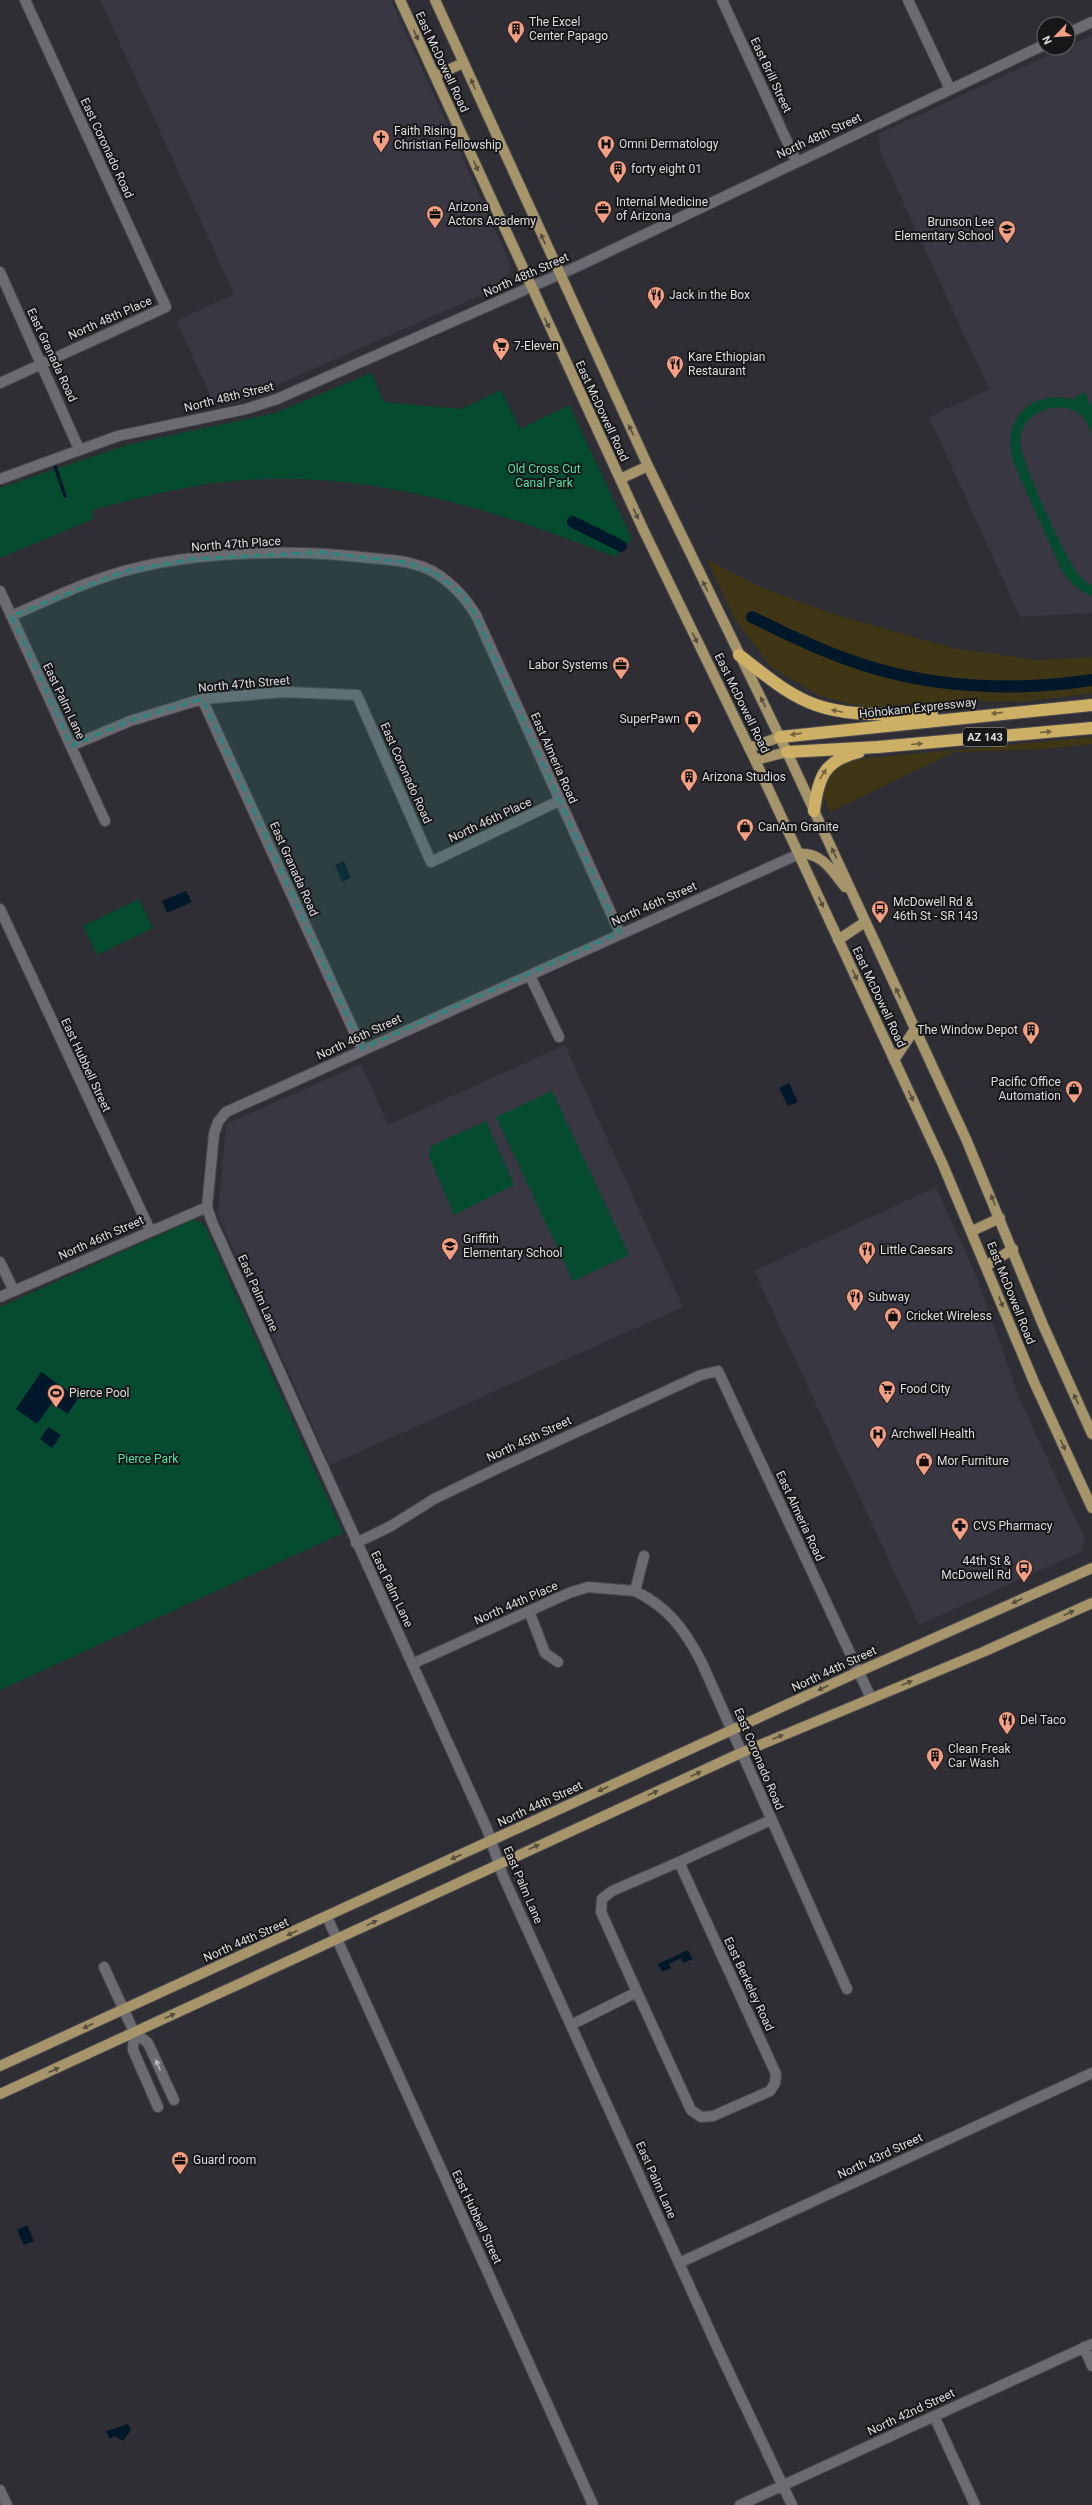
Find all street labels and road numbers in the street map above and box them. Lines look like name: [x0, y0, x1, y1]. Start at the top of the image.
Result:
street label: East McDowell Road: [412, 9, 472, 115]
street label: East Brill Street: [747, 35, 795, 115]
street label: East Coronado Road: [78, 96, 136, 200]
street label: North 48th Street: [774, 110, 864, 162]
street label: North 48th Street: [481, 250, 571, 300]
street label: North 48th Place: [66, 293, 154, 343]
street label: East Granada Road: [24, 306, 80, 404]
street label: East McDowell Road: [572, 358, 632, 464]
street label: North 48th Street: [183, 379, 275, 415]
street label: North 47th Place: [191, 534, 281, 554]
street label: East McDowell Road: [712, 651, 772, 755]
street label: East Palm Lane: [40, 660, 88, 742]
street label: North 47th Street: [198, 673, 290, 695]
street label: Hohokam Expressway: [858, 695, 978, 721]
street label: East Almeria Road: [528, 710, 580, 806]
street label: East Coronado Road: [377, 720, 435, 826]
road number: AZ 143: [963, 728, 1007, 746]
street label: North 46th Place: [446, 795, 534, 845]
street label: East Granada Road: [267, 820, 321, 918]
street label: North 46th Street: [609, 879, 699, 929]
street label: East McDowell Road: [849, 944, 909, 1050]
street label: North 46th Street: [314, 1011, 404, 1063]
street label: East Hubbell Street: [58, 1016, 114, 1114]
street label: North 46th Street: [56, 1213, 146, 1263]
street label: East McDowell Road: [984, 1240, 1038, 1346]
street label: East Palm Lane: [235, 1252, 281, 1334]
street label: North 45th Street: [484, 1413, 574, 1465]
street label: East Almeria Road: [773, 1469, 827, 1563]
street label: East Palm Lane: [368, 1548, 416, 1630]
street label: North 44th Place: [472, 1578, 560, 1628]
street label: North 44th Street: [789, 1643, 879, 1695]
street label: East Coronado Road: [731, 1706, 787, 1812]
street label: North 44th Street: [495, 1778, 585, 1830]
street label: East Palm Lane: [500, 1844, 546, 1926]
street label: North 44th Street: [201, 1915, 291, 1965]
street label: East Berkeley Road: [721, 1935, 777, 2033]
street label: North 43rd Street: [835, 2130, 925, 2182]
street label: East Palm Lane: [633, 2139, 679, 2221]
street label: East Hubbell Street: [449, 2168, 505, 2266]
street label: North 42nd Street: [865, 2386, 957, 2438]

